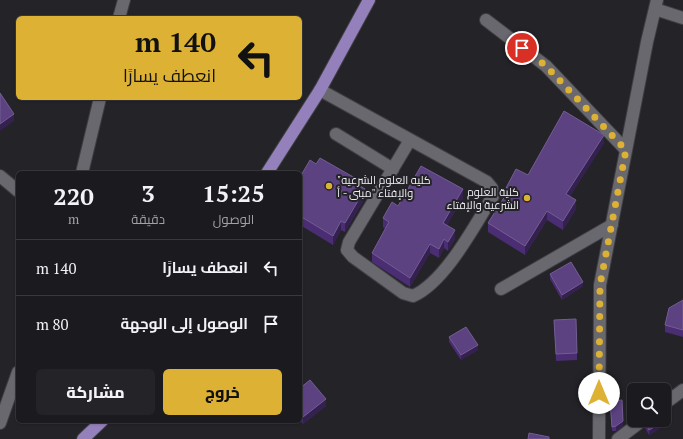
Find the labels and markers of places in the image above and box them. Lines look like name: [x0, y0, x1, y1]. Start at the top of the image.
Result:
pin: [505, 31, 539, 65]
place label: "كليه العلوم الشرعيه والإفتاء "مبنى - أ: [337, 173, 431, 200]
marker: "كليه العلوم الشرعيه والإفتاء "مبنى - أ: [324, 181, 334, 191]
place label: كلية العلوم الشرعية والإفتاء: [446, 185, 519, 212]
marker: كلية العلوم الشرعية والإفتاء: [522, 193, 532, 203]

